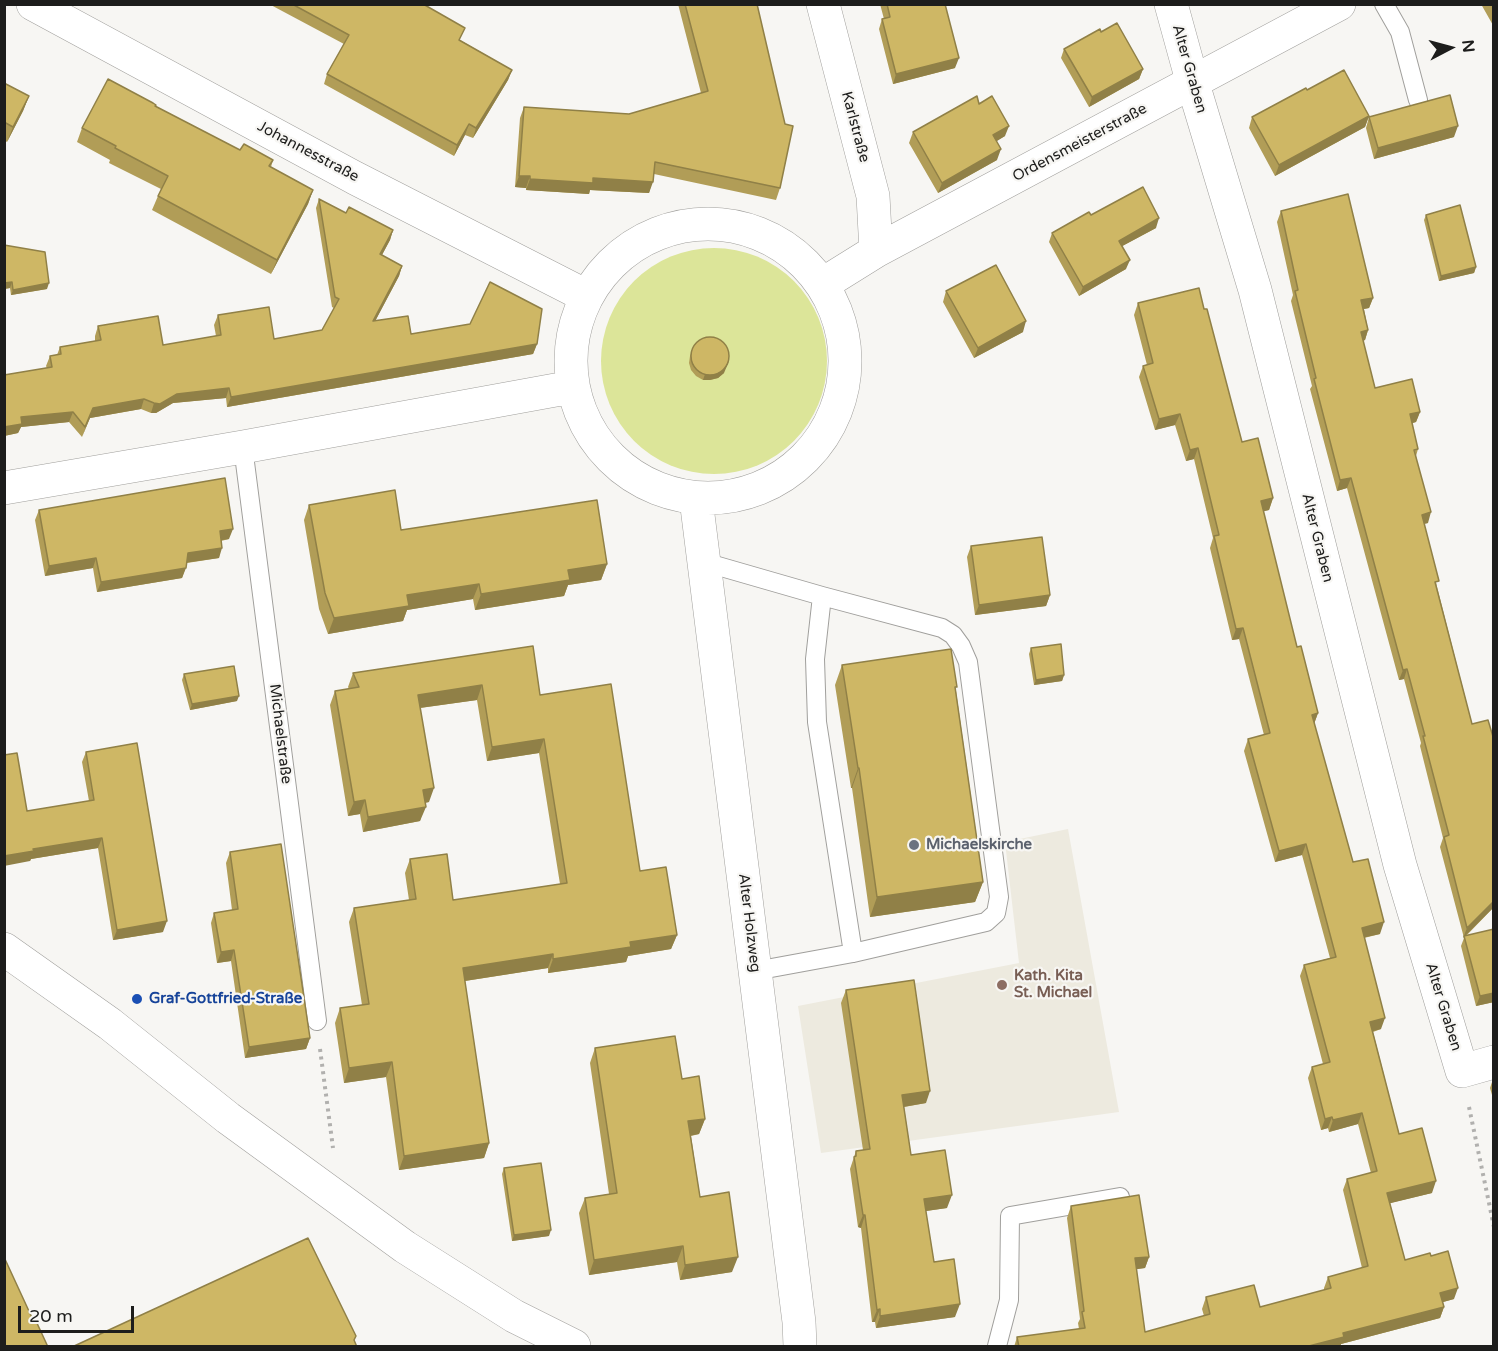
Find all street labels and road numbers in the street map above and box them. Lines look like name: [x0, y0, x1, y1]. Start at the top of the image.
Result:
street label: Alter Graben: [1168, 23, 1210, 115]
street label: Karlstraße: [837, 90, 873, 164]
street label: Ordensmeisterstraße: [1010, 100, 1150, 186]
street label: Johannesstraße: [254, 118, 362, 186]
street label: Alter Graben: [1297, 492, 1337, 584]
street label: Michaelstraße: [265, 683, 295, 785]
street label: Alter Holzweg: [734, 872, 764, 974]
street label: Alter Graben: [1421, 961, 1465, 1053]

